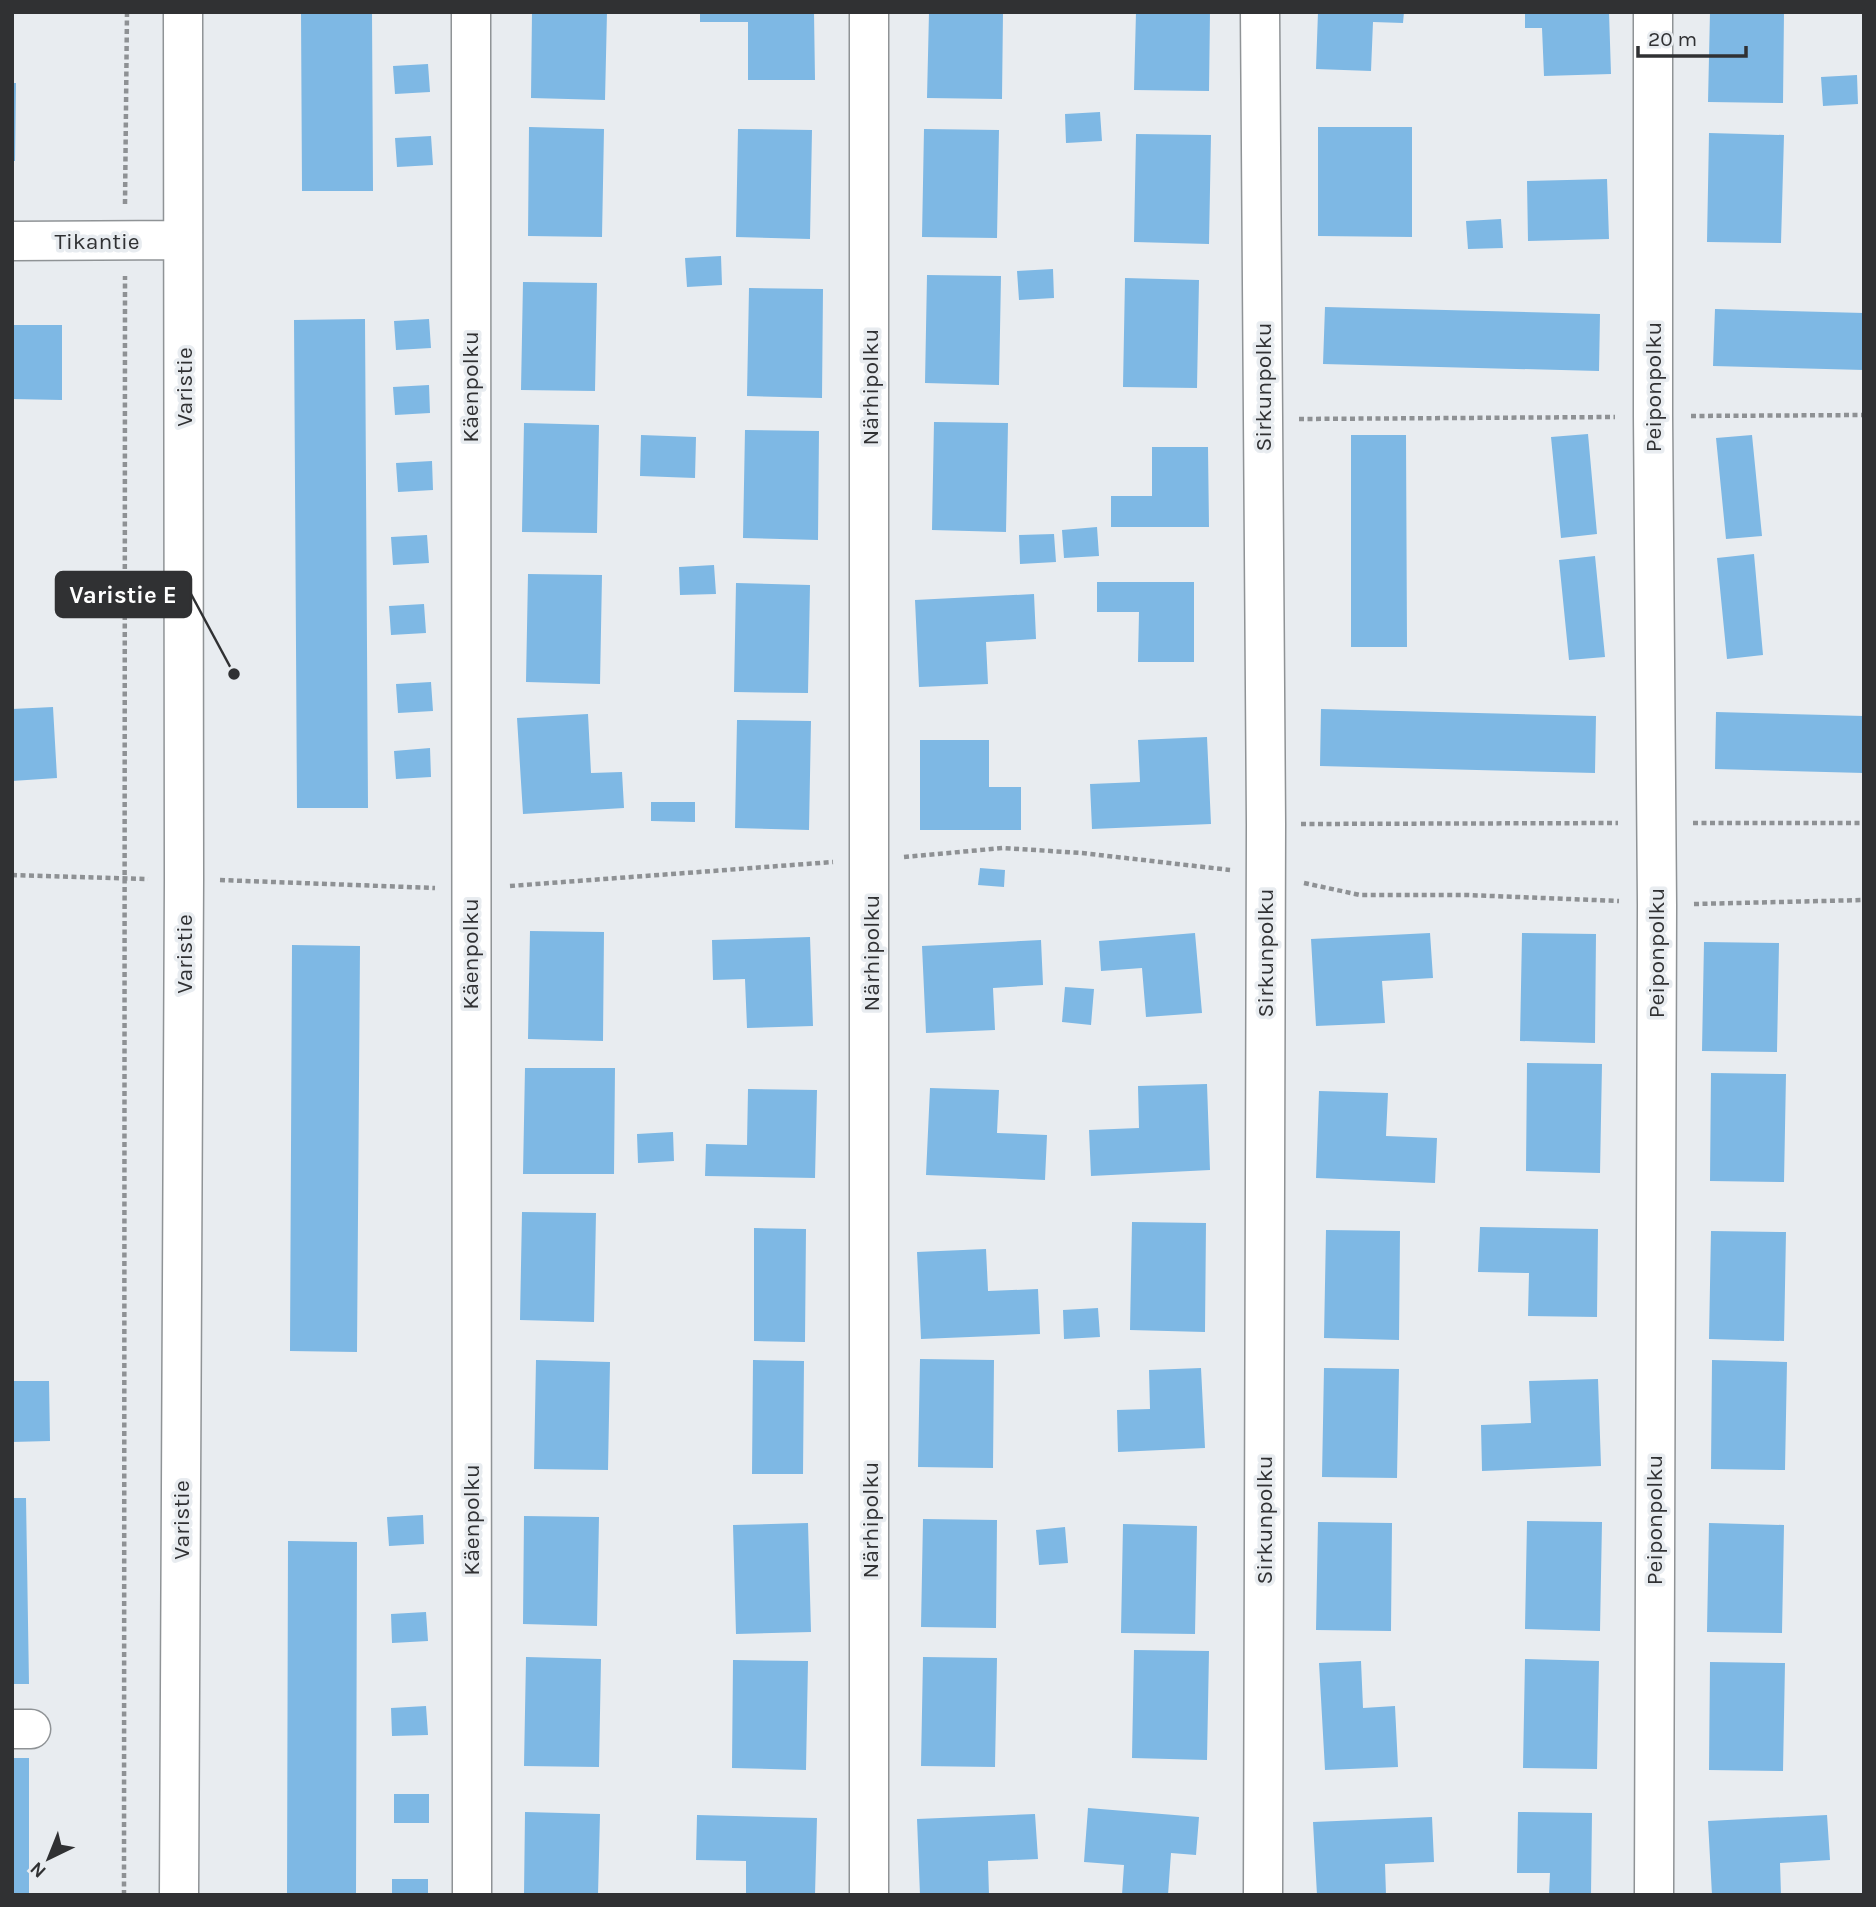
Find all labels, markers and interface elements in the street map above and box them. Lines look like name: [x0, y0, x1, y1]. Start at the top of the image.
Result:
scale bar: [1638, 14, 1746, 58]
text: 20 m: [1648, 27, 1697, 51]
street label: Tikantie: [54, 228, 140, 255]
street label: Sirkunpolku: [1250, 322, 1277, 452]
street label: Peiponpolku: [1640, 322, 1667, 452]
street label: Närhipolku: [857, 329, 884, 445]
street label: Käenpolku: [457, 331, 484, 443]
street label: Varistie: [171, 347, 198, 427]
callout: Varistie E: [56, 572, 191, 617]
text: Varistie E: [69, 581, 177, 609]
street label: Sirkunpolku: [1252, 888, 1279, 1018]
street label: Peiponpolku: [1643, 888, 1670, 1018]
street label: Närhipolku: [858, 895, 885, 1011]
street label: Käenpolku: [457, 898, 484, 1010]
street label: Varistie: [171, 914, 198, 994]
street label: Sirkunpolku: [1251, 1455, 1278, 1585]
street label: Peiponpolku: [1641, 1455, 1668, 1585]
street label: Närhipolku: [857, 1462, 884, 1578]
street label: Käenpolku: [458, 1464, 485, 1576]
street label: Varistie: [168, 1480, 195, 1560]
north arrow: [14, 1823, 84, 1893]
text: N: [26, 1857, 51, 1882]

